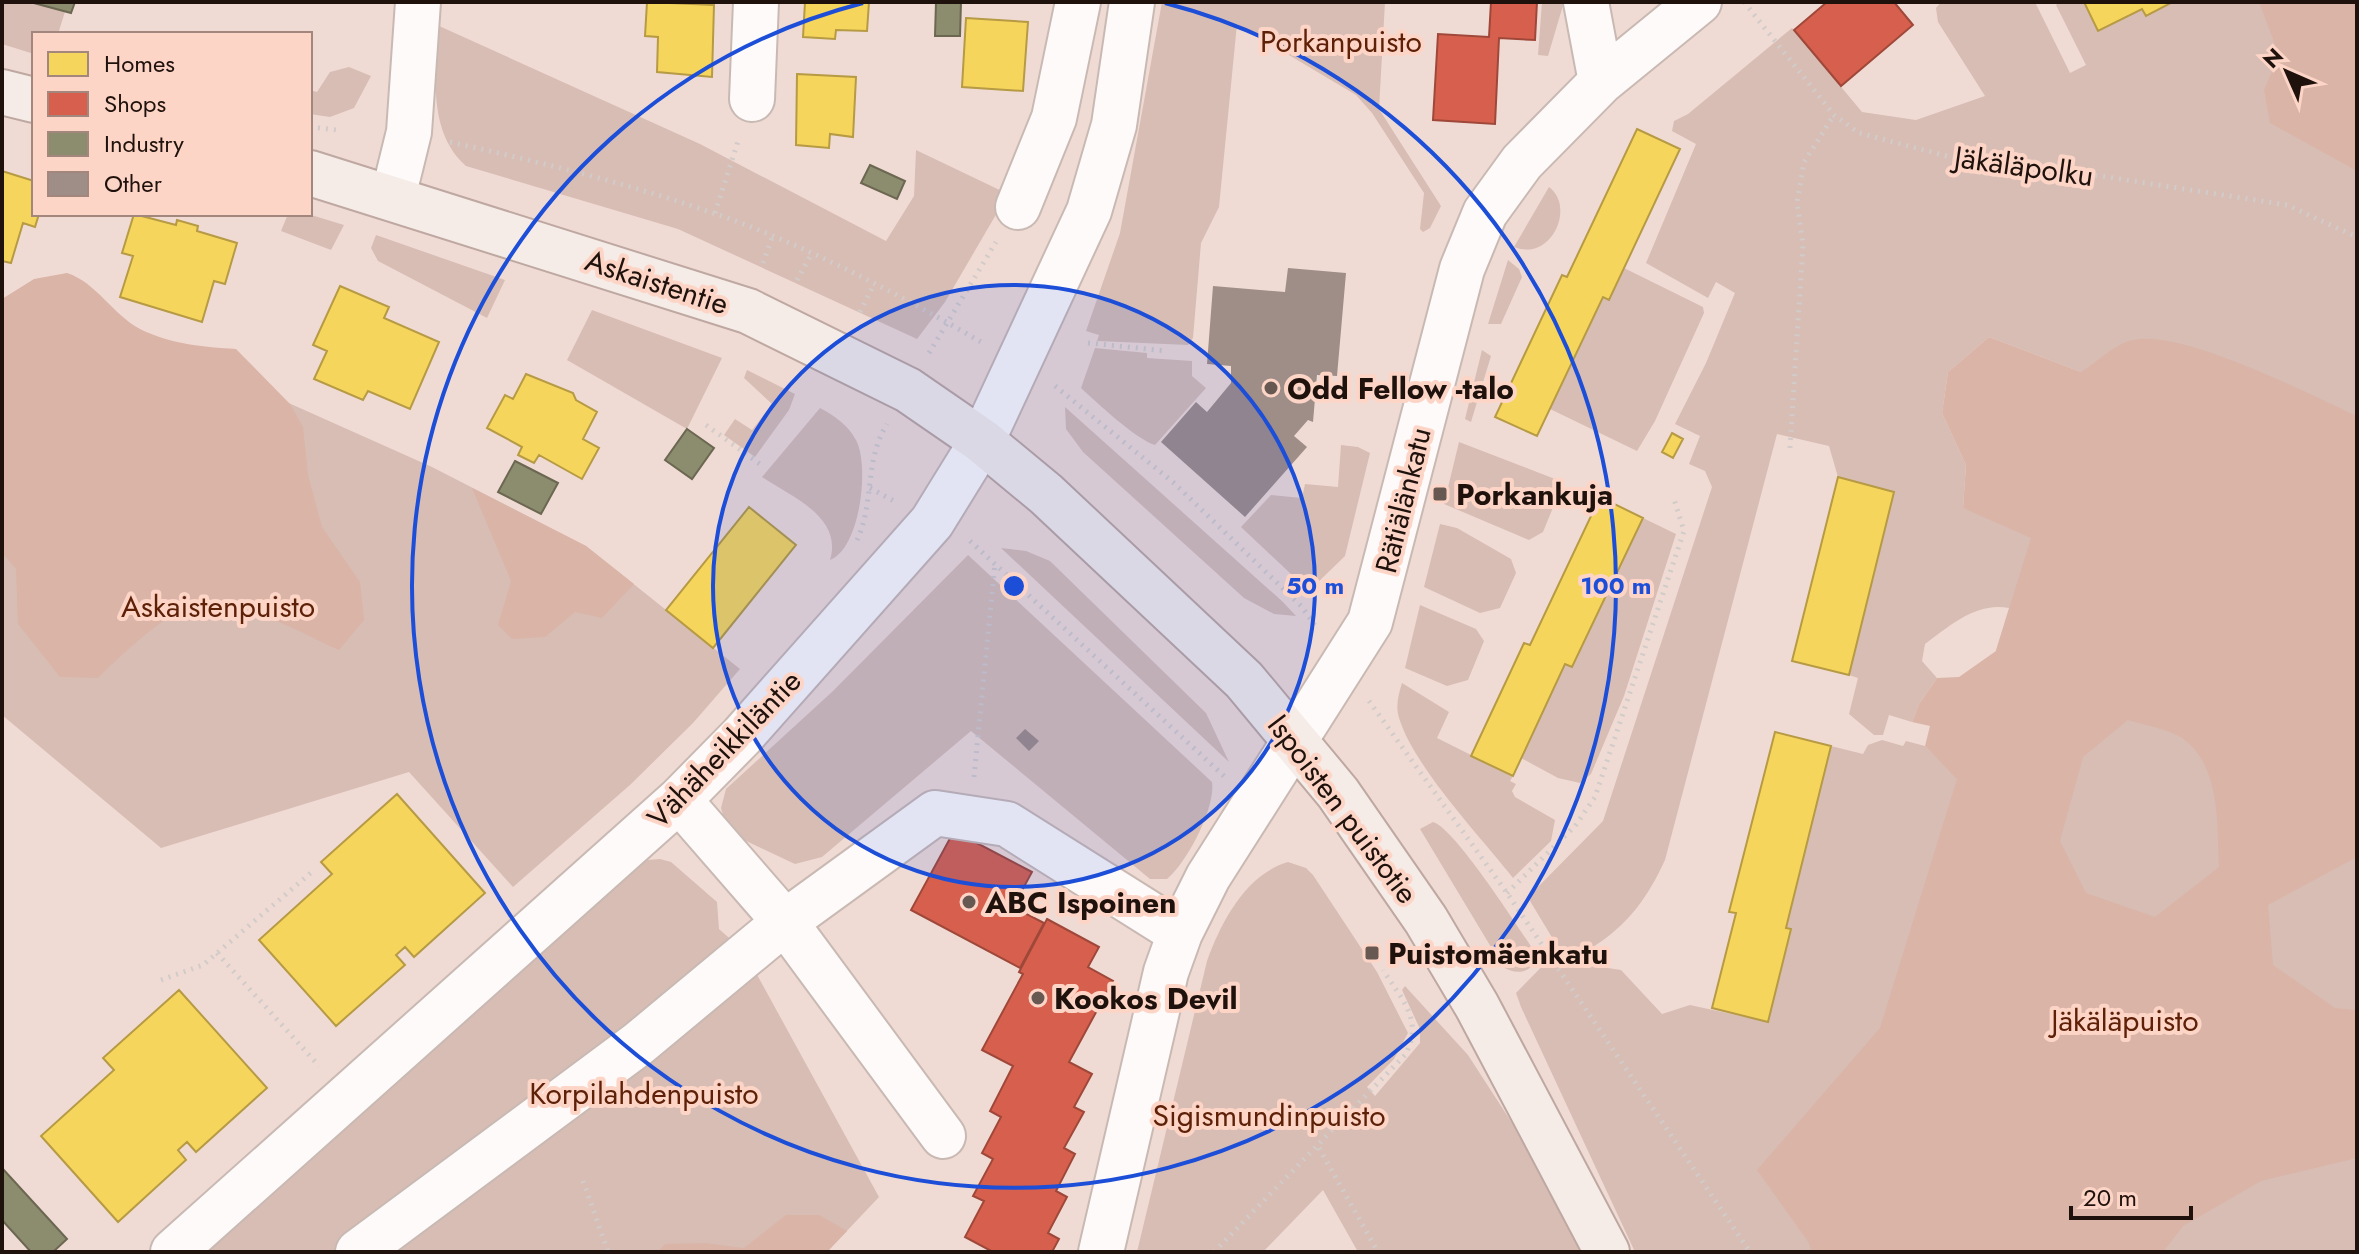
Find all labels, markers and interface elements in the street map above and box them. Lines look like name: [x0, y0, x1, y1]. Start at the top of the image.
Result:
park label: Porkanpuisto: [1260, 20, 1422, 63]
legend: [32, 32, 312, 216]
north arrow: [2247, 32, 2327, 112]
text: N: [2255, 40, 2290, 75]
text: Homes: [104, 46, 175, 81]
text: Shops: [104, 86, 166, 121]
text: Industry: [104, 126, 184, 161]
street label: Jäkäläpolku: [1948, 134, 2096, 197]
text: Other: [104, 166, 163, 201]
street label: Askaistentie: [580, 239, 734, 325]
place label: Odd Fellow -talo: [1287, 367, 1514, 410]
marker: Odd Fellow -talo: [1262, 379, 1280, 397]
street label: Rätiälänkatu: [1364, 423, 1442, 577]
place label: Porkankuja: [1456, 473, 1613, 516]
marker: Porkankuja: [1431, 485, 1449, 503]
text: 50 m: [1286, 568, 1344, 603]
text: 100 m: [1581, 568, 1651, 603]
centre of rings: [1000, 572, 1028, 600]
park label: Askaistenpuisto: [121, 585, 315, 628]
street label: Vähäheikkiläntie: [637, 660, 811, 838]
street label: Ispoisten puistotie: [1258, 705, 1428, 913]
place label: ABC Ispoinen: [984, 881, 1176, 924]
marker: ABC Ispoinen: [960, 893, 978, 911]
place label: Puistomäenkatu: [1388, 932, 1608, 975]
marker: Puistomäenkatu: [1363, 944, 1381, 962]
place label: Kookos Devil: [1054, 977, 1238, 1020]
marker: Kookos Devil: [1029, 989, 1047, 1007]
park label: Jäkäläpuisto: [2047, 999, 2199, 1042]
park label: Korpilahdenpuisto: [529, 1072, 759, 1115]
park label: Sigismundinpuisto: [1152, 1094, 1386, 1137]
scale bar: [2071, 1170, 2191, 1220]
text: 20 m: [2083, 1180, 2137, 1215]

